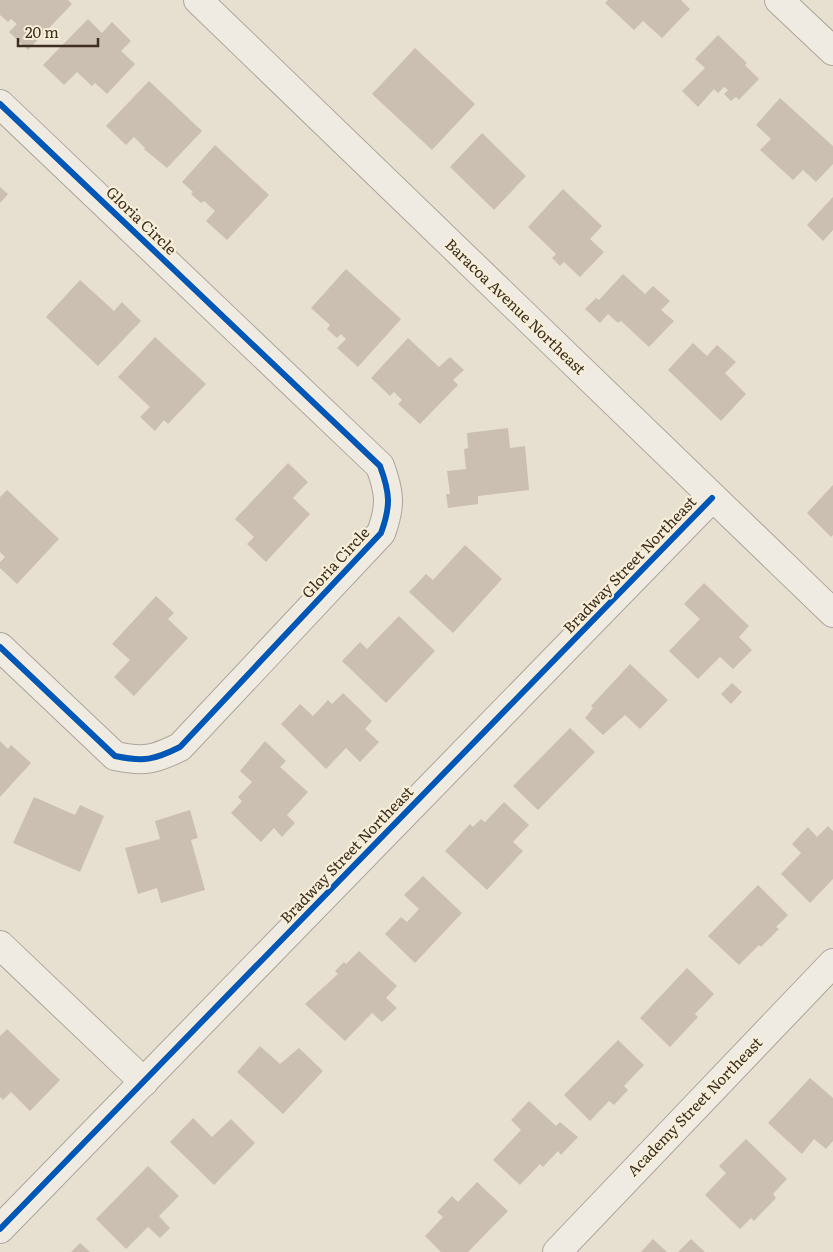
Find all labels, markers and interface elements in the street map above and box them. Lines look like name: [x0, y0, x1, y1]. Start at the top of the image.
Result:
scale bar: [18, 15, 98, 47]
text: 20 m: [25, 20, 59, 43]
street label: Gloria Circle: [102, 180, 183, 260]
street label: Baracoa Avenue Northeast: [441, 232, 592, 379]
street label: Bradway Street Northeast: [557, 490, 701, 638]
street label: Gloria Circle: [296, 521, 374, 603]
street label: Bradway Street Northeast: [274, 780, 418, 928]
street label: Academy Street Northeast: [621, 1031, 767, 1181]

